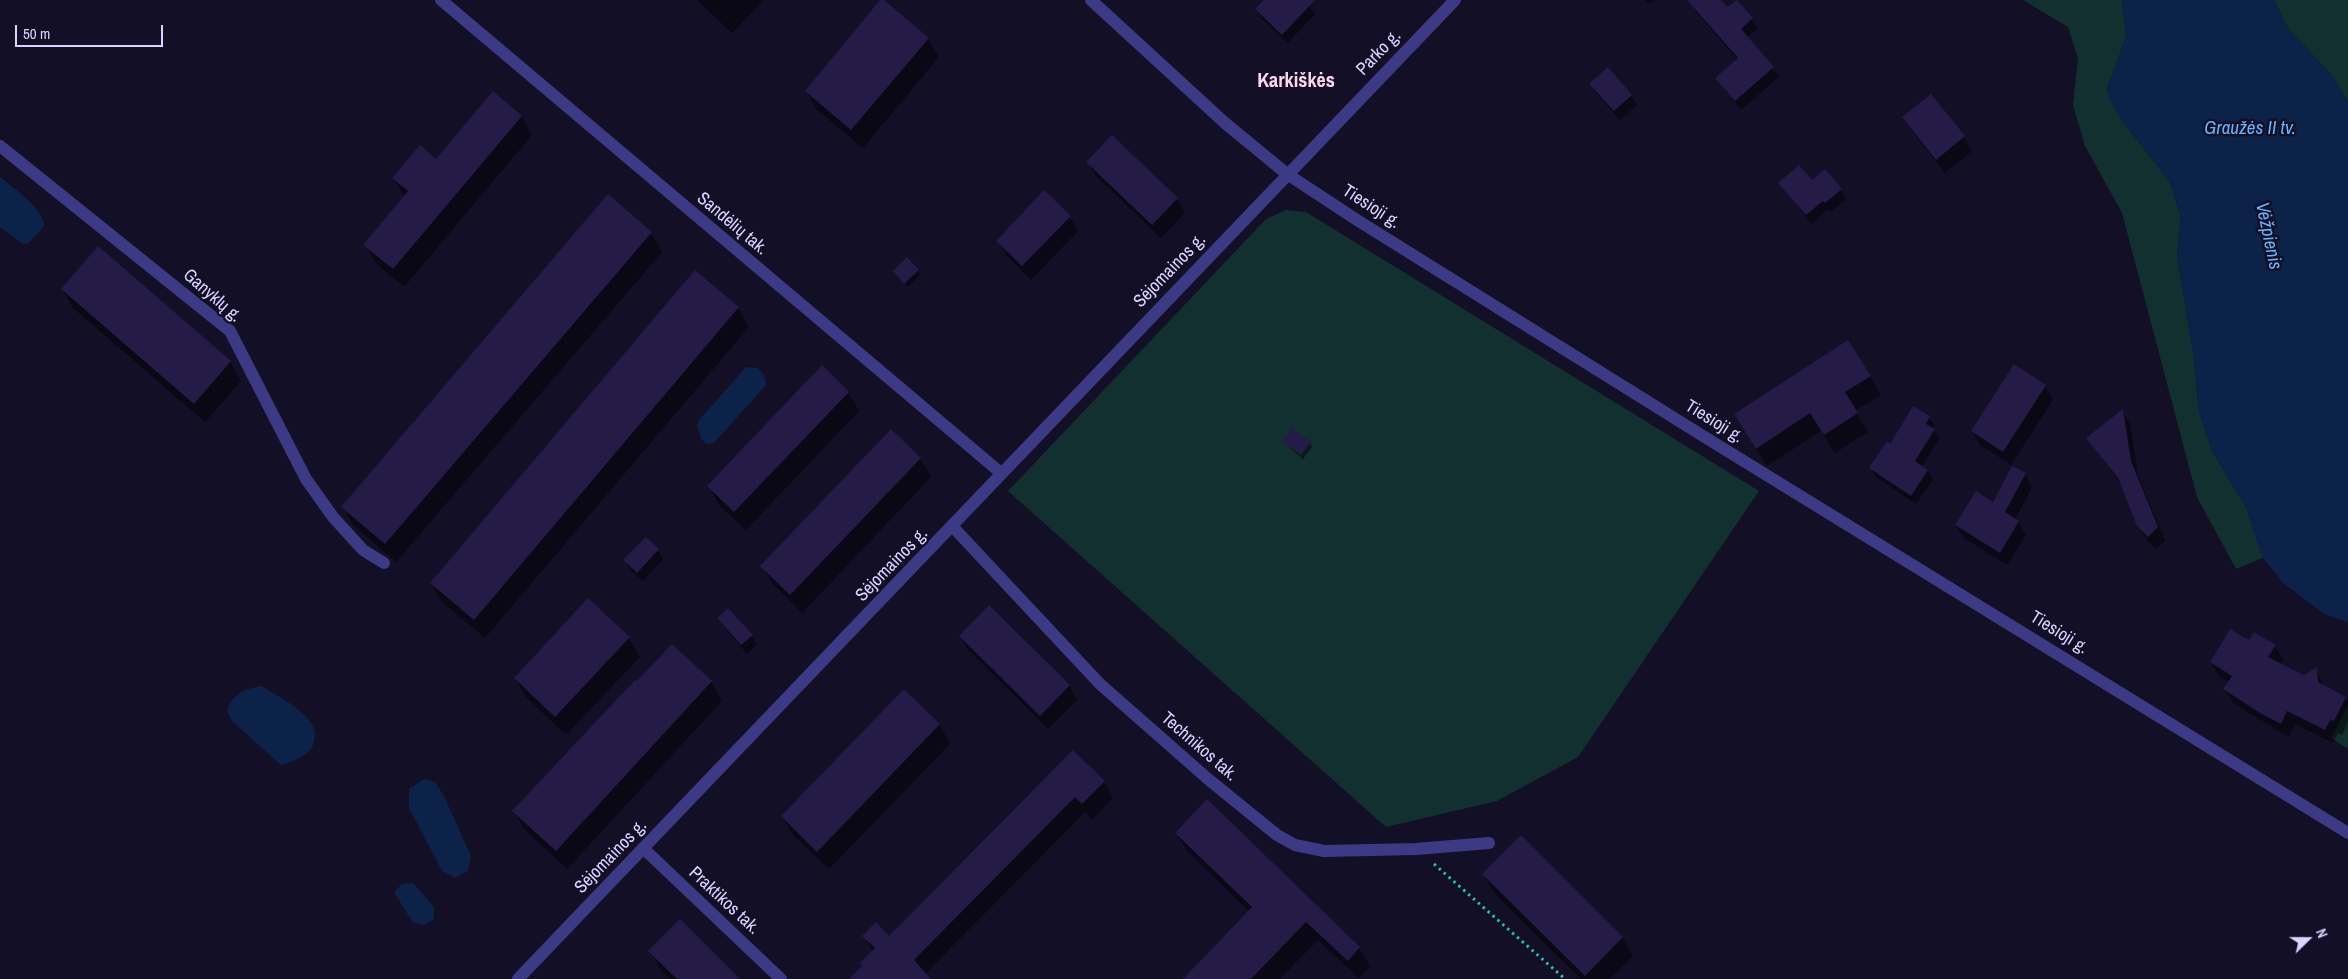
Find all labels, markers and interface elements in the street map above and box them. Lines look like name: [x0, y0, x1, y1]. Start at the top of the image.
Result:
scale bar: [18, 15, 165, 47]
text: 50 m: [23, 23, 50, 44]
street label: Parko g.: [1352, 26, 1406, 80]
district label: Karkiškės: [1257, 70, 1335, 94]
water label: Graužės II tv.: [2204, 118, 2296, 140]
street label: Tiesioji g.: [1338, 180, 1404, 234]
street label: Sandėlių tak.: [692, 188, 772, 260]
water label: Vėžpienis: [2250, 200, 2286, 272]
street label: Sėjomainos g.: [1129, 230, 1211, 312]
street label: Ganyklų g.: [178, 265, 246, 327]
street label: Tiesioji g.: [1681, 396, 1747, 448]
street label: Sėjomainos g.: [851, 524, 933, 606]
street label: Tiesioji g.: [2026, 607, 2092, 659]
street label: Technikos tak.: [1156, 708, 1242, 786]
street label: Sėjomainos g.: [570, 816, 652, 898]
street label: Praktikos tak.: [684, 863, 764, 939]
north arrow: [2283, 914, 2333, 964]
text: N: [2312, 926, 2332, 941]

